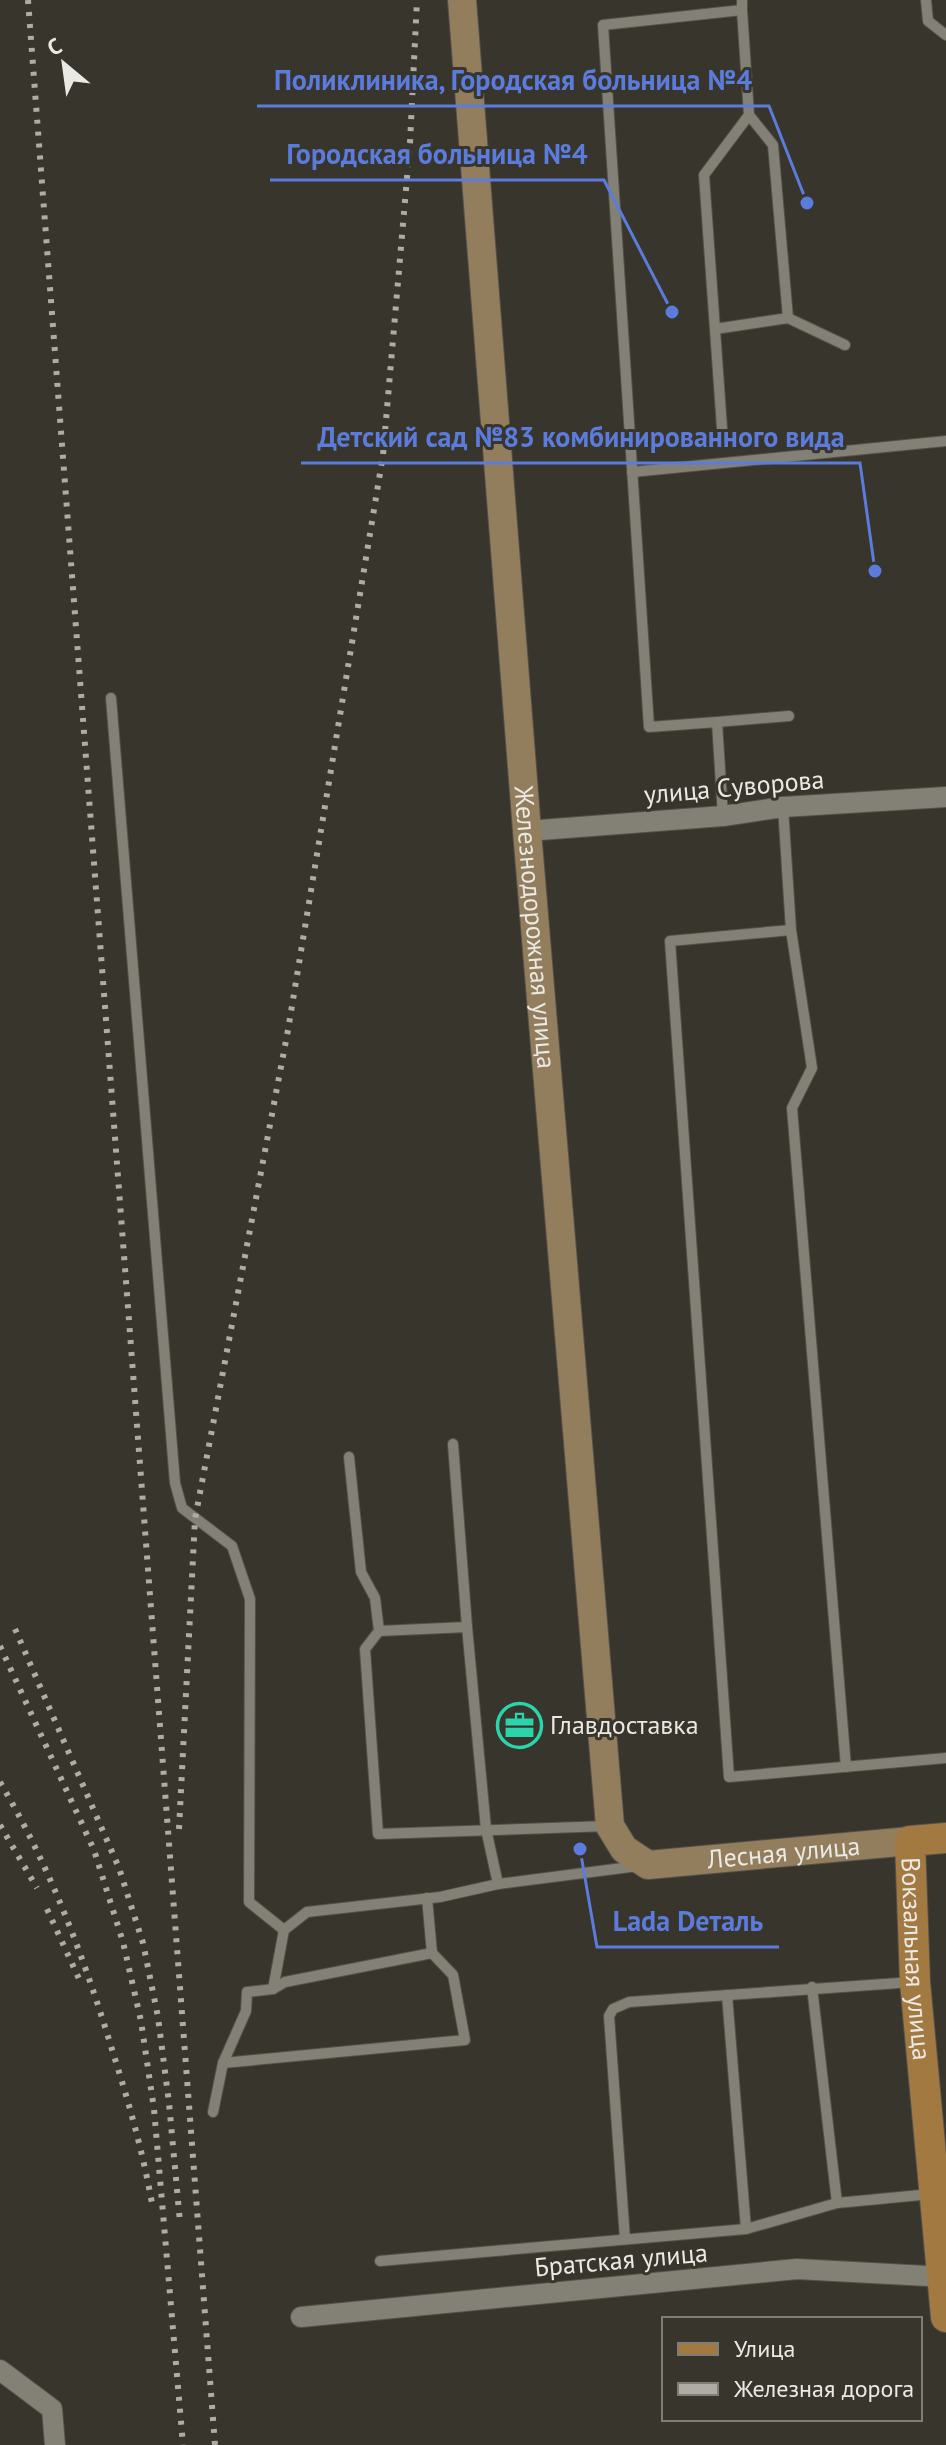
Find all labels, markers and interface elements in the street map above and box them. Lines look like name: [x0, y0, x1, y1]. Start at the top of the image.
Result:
north arrow: [24, 24, 104, 104]
text: С: [42, 31, 66, 62]
callout: Поликлиника, Городская больница №4: [257, 54, 769, 106]
text: Поликлиника, Городская больница №4: [274, 61, 752, 98]
callout: Городская больница №4: [270, 128, 604, 180]
text: Городская больница №4: [286, 135, 588, 172]
callout: Детский сад №83 комбинированного вида: [301, 411, 860, 463]
text: Детский сад №83 комбинированного вида: [317, 418, 845, 455]
street label: улица Суворова: [643, 762, 825, 811]
street label: Железнодорожная улица: [507, 783, 564, 1070]
office icon: Главдоставка: [495, 1701, 543, 1749]
place label: Главдоставка: [550, 1708, 699, 1741]
street label: Лесная улица: [705, 1829, 861, 1876]
street label: Вокзальная улица: [895, 1856, 939, 2062]
callout: Lada Dеталь: [597, 1895, 779, 1947]
text: Lada Dеталь: [613, 1902, 763, 1939]
street label: Братская улица: [533, 2235, 709, 2284]
legend: [662, 2317, 922, 2421]
text: Улица: [734, 2333, 795, 2364]
text: Железная дорога: [733, 2373, 914, 2404]

